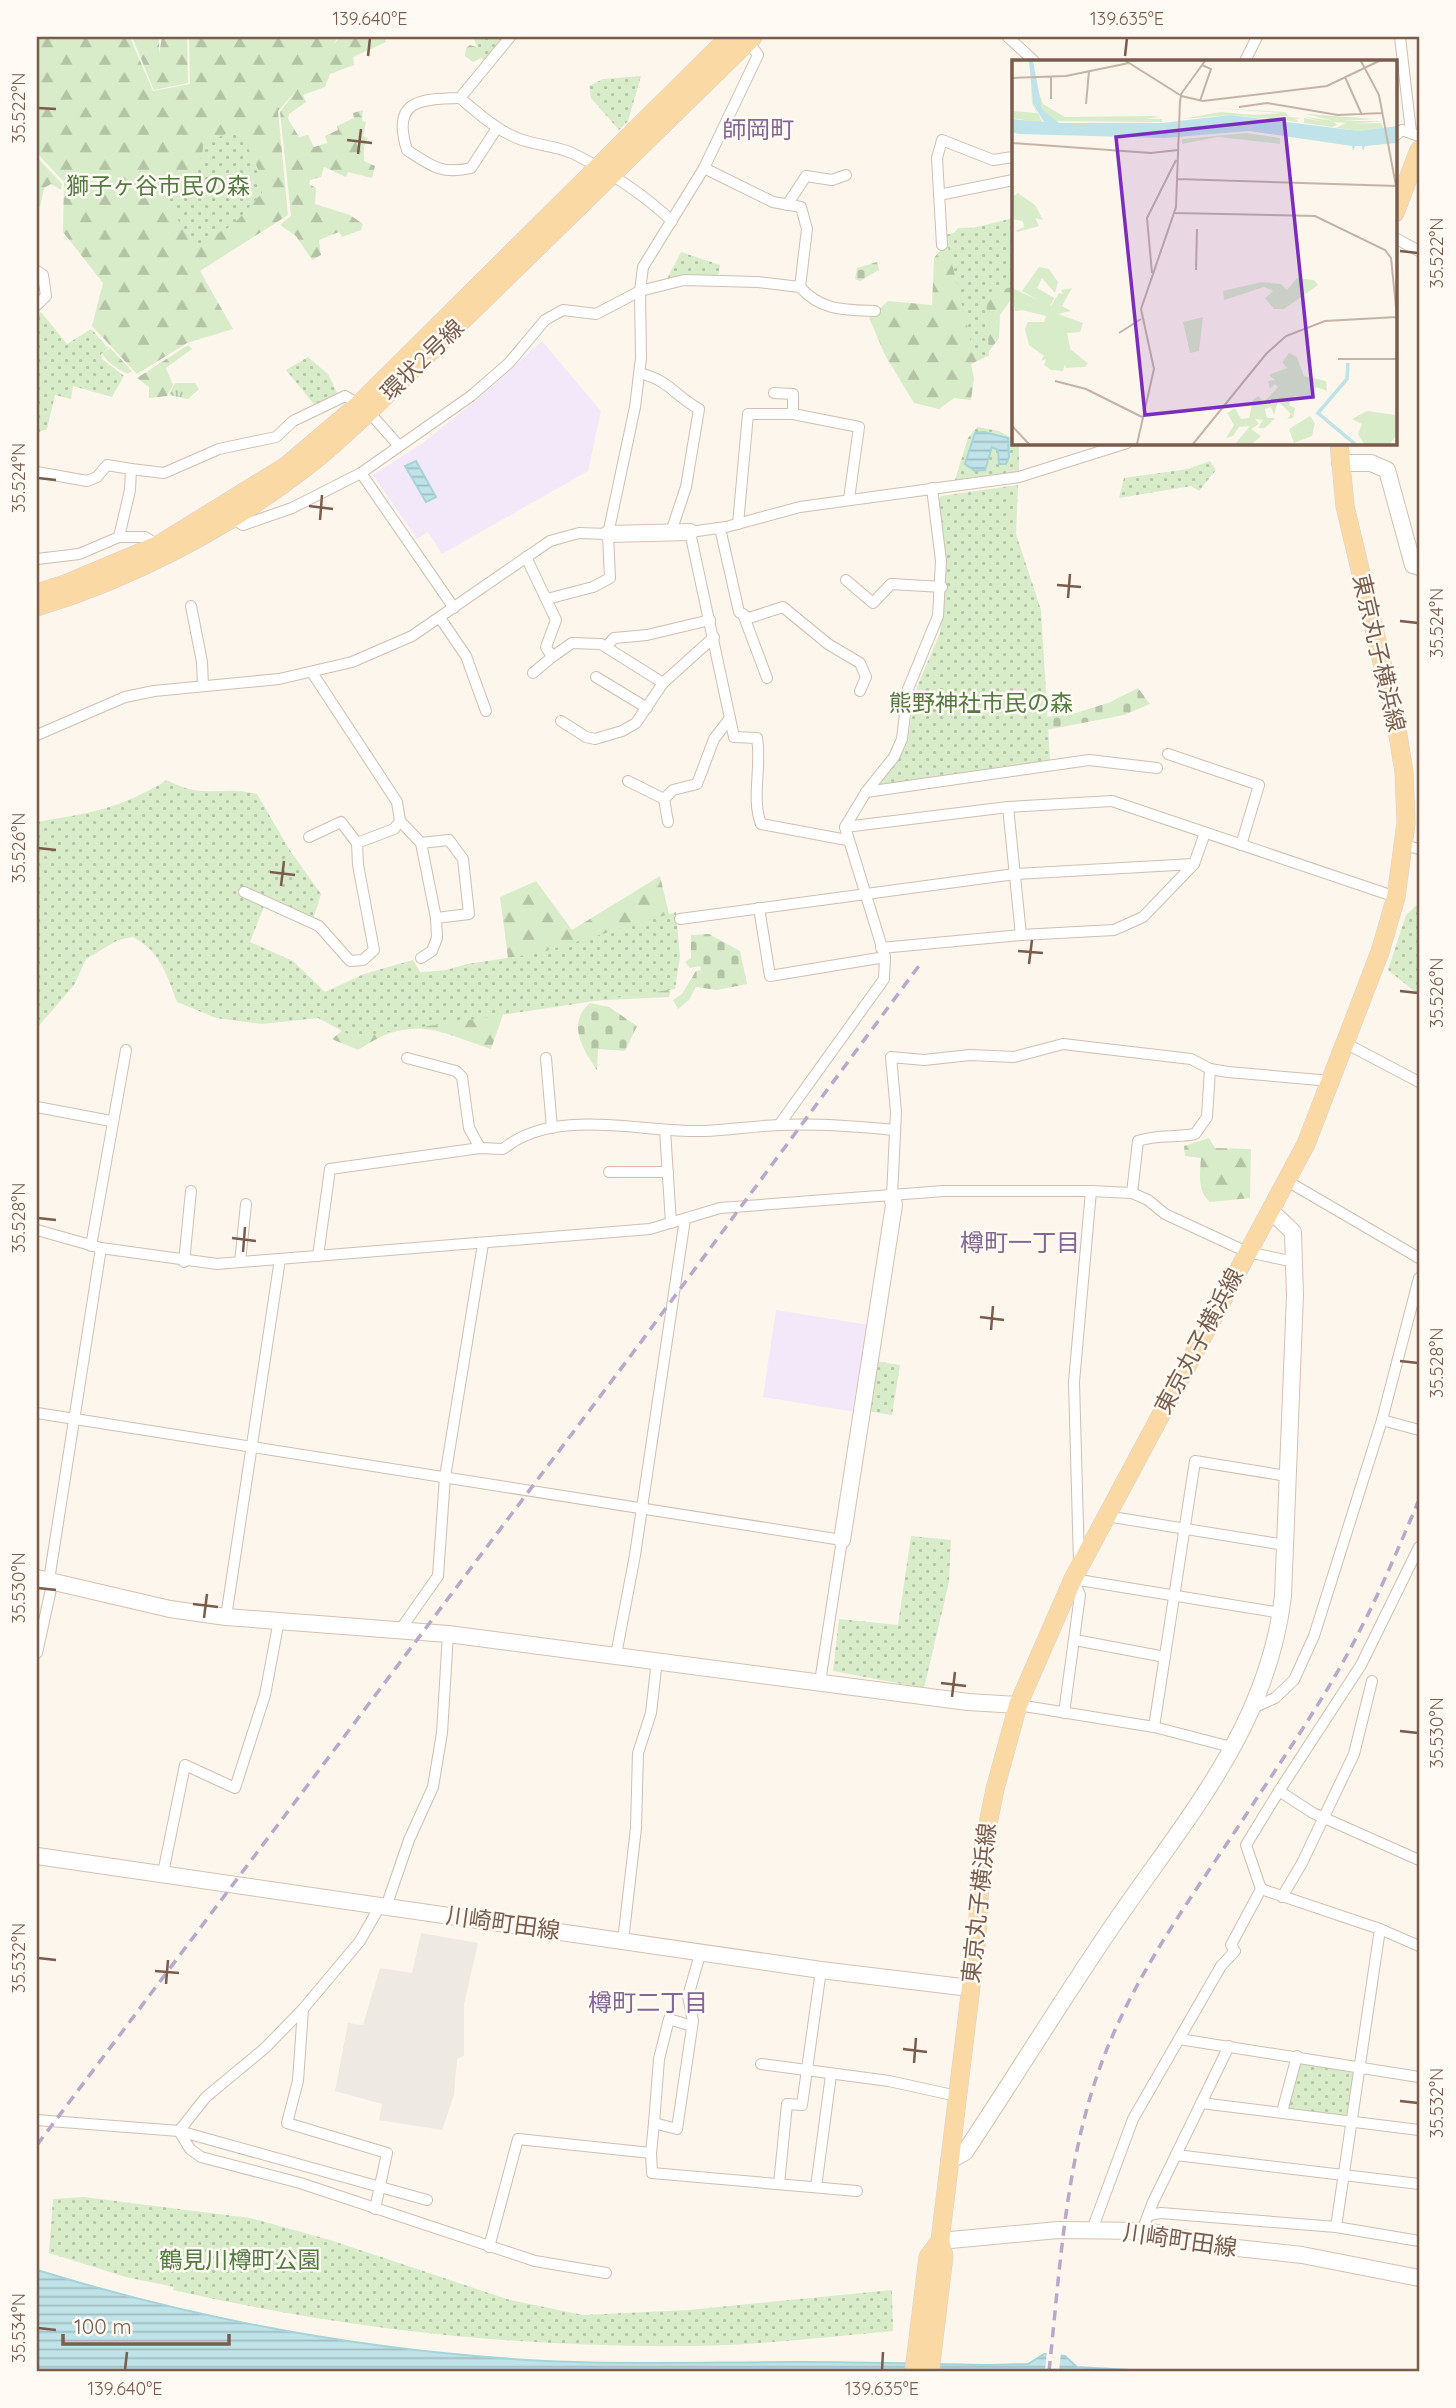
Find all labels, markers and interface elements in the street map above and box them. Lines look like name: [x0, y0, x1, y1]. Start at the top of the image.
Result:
text: 139.640°E: [332, 7, 408, 30]
text: 139.635°E: [1090, 7, 1164, 30]
inset map: [1012, 60, 1396, 444]
text: 35.522°N: [7, 73, 30, 143]
district label: 師岡町: [722, 114, 794, 144]
park label: 獅子ヶ谷市民の森: [66, 171, 250, 200]
text: 35.522°N: [1425, 218, 1448, 288]
street label: 環状2号線: [374, 313, 469, 406]
text: 35.524°N: [7, 443, 30, 513]
street label: 東京丸子横浜線: [1347, 571, 1412, 735]
text: 35.524°N: [1425, 588, 1448, 658]
park label: 熊野神社市民の森: [889, 688, 1073, 717]
text: 35.526°N: [7, 813, 30, 883]
text: 35.526°N: [1425, 958, 1448, 1028]
text: 35.528°N: [7, 1183, 30, 1253]
district label: 樽町一丁目: [960, 1227, 1080, 1257]
street label: 東京丸子横浜線: [1148, 1263, 1249, 1419]
text: 35.528°N: [1425, 1328, 1448, 1398]
text: 35.530°N: [7, 1552, 30, 1624]
text: 35.530°N: [1425, 1697, 1448, 1769]
street label: 東京丸子横浜線: [956, 1821, 1001, 1985]
street label: 川崎町田線: [444, 1900, 562, 1945]
text: 35.532°N: [7, 1923, 30, 1993]
district label: 樽町二丁目: [588, 1987, 708, 2017]
text: 35.532°N: [1425, 2068, 1448, 2138]
street label: 川崎町田線: [1121, 2217, 1239, 2262]
park label: 鶴見川樽町公園: [160, 2245, 321, 2274]
text: 35.534°N: [7, 2293, 30, 2363]
scale bar: [63, 2303, 229, 2347]
text: 100 m: [74, 2313, 132, 2339]
text: 139.640°E: [87, 2377, 163, 2400]
text: 139.635°E: [845, 2377, 919, 2400]

